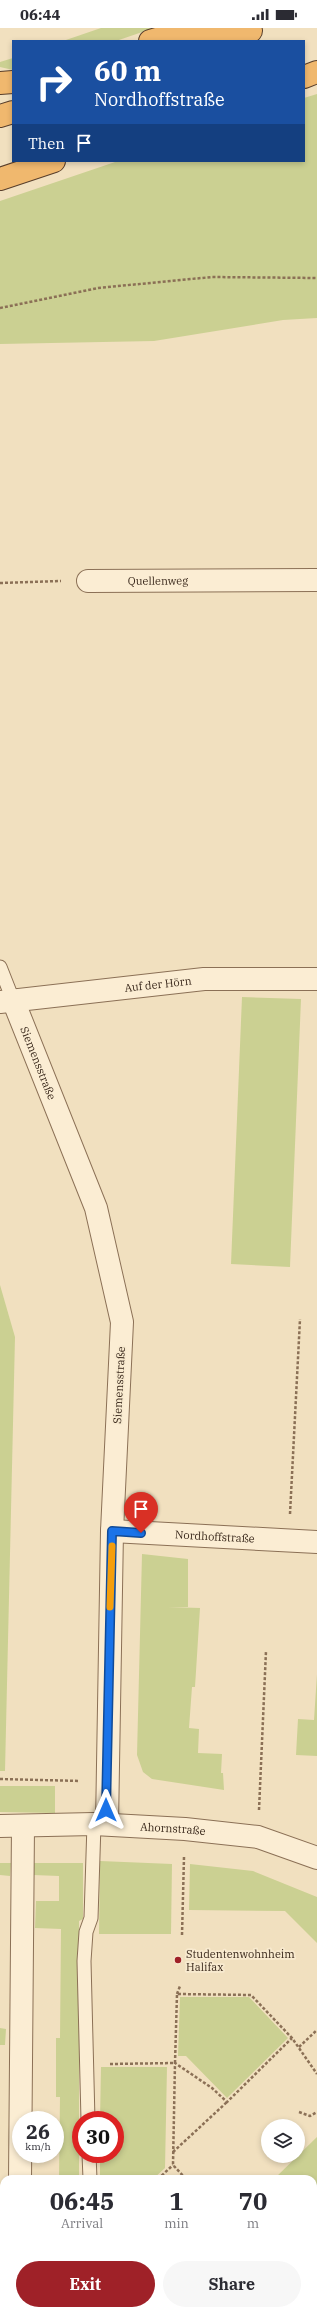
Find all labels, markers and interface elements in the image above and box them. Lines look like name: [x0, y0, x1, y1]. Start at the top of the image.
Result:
text: 06:44: [20, 5, 61, 24]
text: 60 m: [94, 52, 161, 89]
icon: right: [28, 56, 80, 108]
text: Nordhoffstraße: [94, 88, 225, 111]
icon: arrive: [73, 132, 95, 154]
text: Then: [28, 134, 65, 153]
street label: Quellenweg: [128, 574, 188, 588]
street label: Auf der Hörn: [124, 973, 192, 995]
street label: Siemensstraße: [17, 1025, 59, 1102]
street label: Siemensstraße: [110, 1346, 128, 1424]
pin: [124, 1492, 158, 1533]
icon: arrive: [130, 1498, 152, 1520]
street label: Nordhoffstraße: [175, 1527, 255, 1546]
position arrow: [85, 1789, 127, 1831]
street label: Ahornstraße: [140, 1820, 206, 1838]
place label: Studentenwohnheim Halifax: [186, 1947, 295, 1974]
marker: Studentenwohnheim Halifax: [173, 1955, 183, 1965]
speed limit sign: 30: [72, 2111, 124, 2163]
text: 26: [26, 2118, 50, 2145]
map controls: [261, 2119, 305, 2163]
button: layers: [261, 2119, 305, 2163]
text: km/h: [25, 2140, 51, 2153]
text: 06:45: [50, 2185, 115, 2217]
text: 1: [169, 2185, 184, 2217]
text: 70: [239, 2185, 267, 2217]
text: Arrival: [61, 2215, 103, 2232]
text: min: [164, 2215, 189, 2232]
text: m: [247, 2215, 259, 2232]
button: Exit: [16, 2261, 155, 2307]
button: Share: [163, 2261, 301, 2307]

